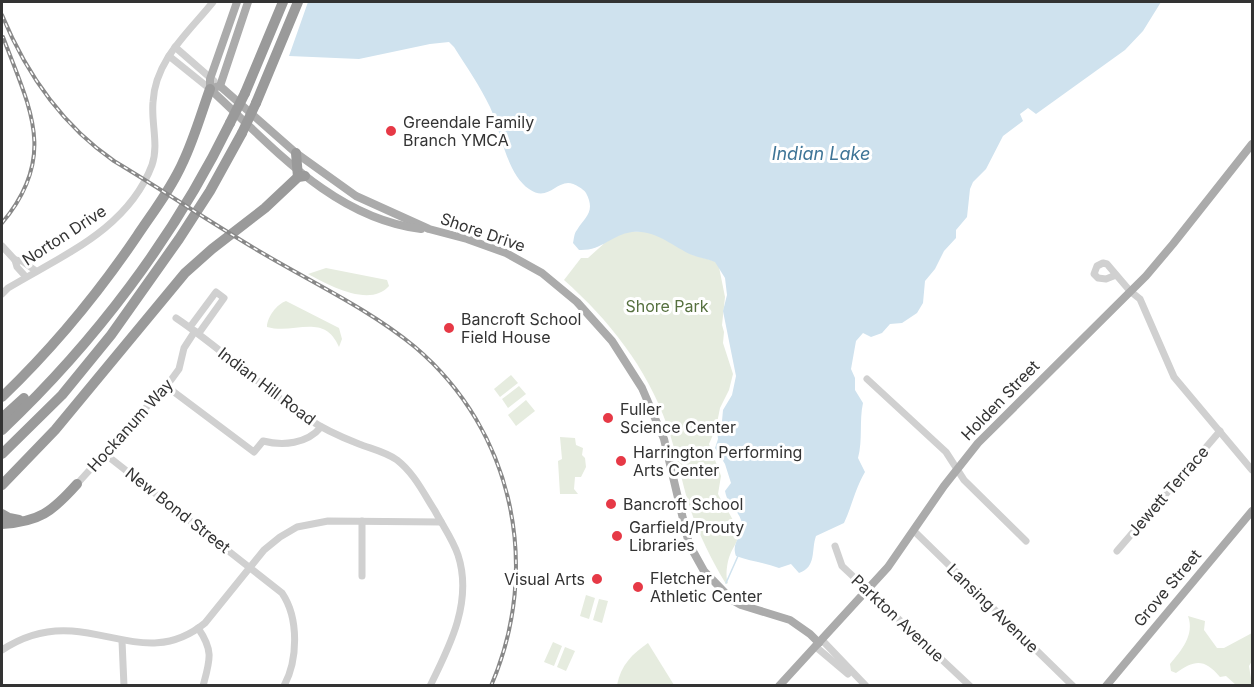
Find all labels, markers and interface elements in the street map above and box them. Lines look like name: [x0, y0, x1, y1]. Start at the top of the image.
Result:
place label: Greendale Family Branch YMCA: [403, 112, 534, 150]
marker: Greendale Family Branch YMCA: [384, 124, 398, 138]
water label: Indian Lake: [772, 143, 870, 164]
street label: Norton Drive: [18, 200, 110, 270]
street label: Shore Drive: [438, 208, 528, 256]
park label: Shore Park: [625, 296, 709, 316]
place label: Bancroft School Field House: [461, 309, 581, 347]
marker: Bancroft School Field House: [442, 321, 456, 335]
street label: Indian Hill Road: [214, 343, 320, 429]
street label: Holden Street: [957, 356, 1043, 444]
street label: Hockanum Way: [83, 374, 177, 476]
place label: Fuller Science Center: [620, 399, 736, 437]
marker: Fuller Science Center: [601, 411, 615, 425]
place label: Harrington Performing Arts Center: [633, 442, 802, 480]
street label: Jewett Terrace: [1123, 442, 1213, 540]
marker: Harrington Performing Arts Center: [614, 454, 628, 468]
street label: New Bond Street: [122, 463, 234, 557]
place label: Bancroft School: [623, 494, 743, 514]
marker: Bancroft School: [604, 497, 618, 511]
place label: Garfield/Prouty Libraries: [629, 517, 744, 555]
marker: Garfield/Prouty Libraries: [610, 529, 624, 543]
street label: Grove Street: [1129, 545, 1205, 631]
street label: Lansing Avenue: [943, 559, 1043, 657]
place label: Fletcher Athletic Center: [650, 568, 762, 606]
place label: Visual Arts: [504, 569, 585, 589]
street label: Parkton Avenue: [848, 570, 948, 666]
marker: Visual Arts: [590, 572, 604, 586]
marker: Fletcher Athletic Center: [631, 580, 645, 594]

